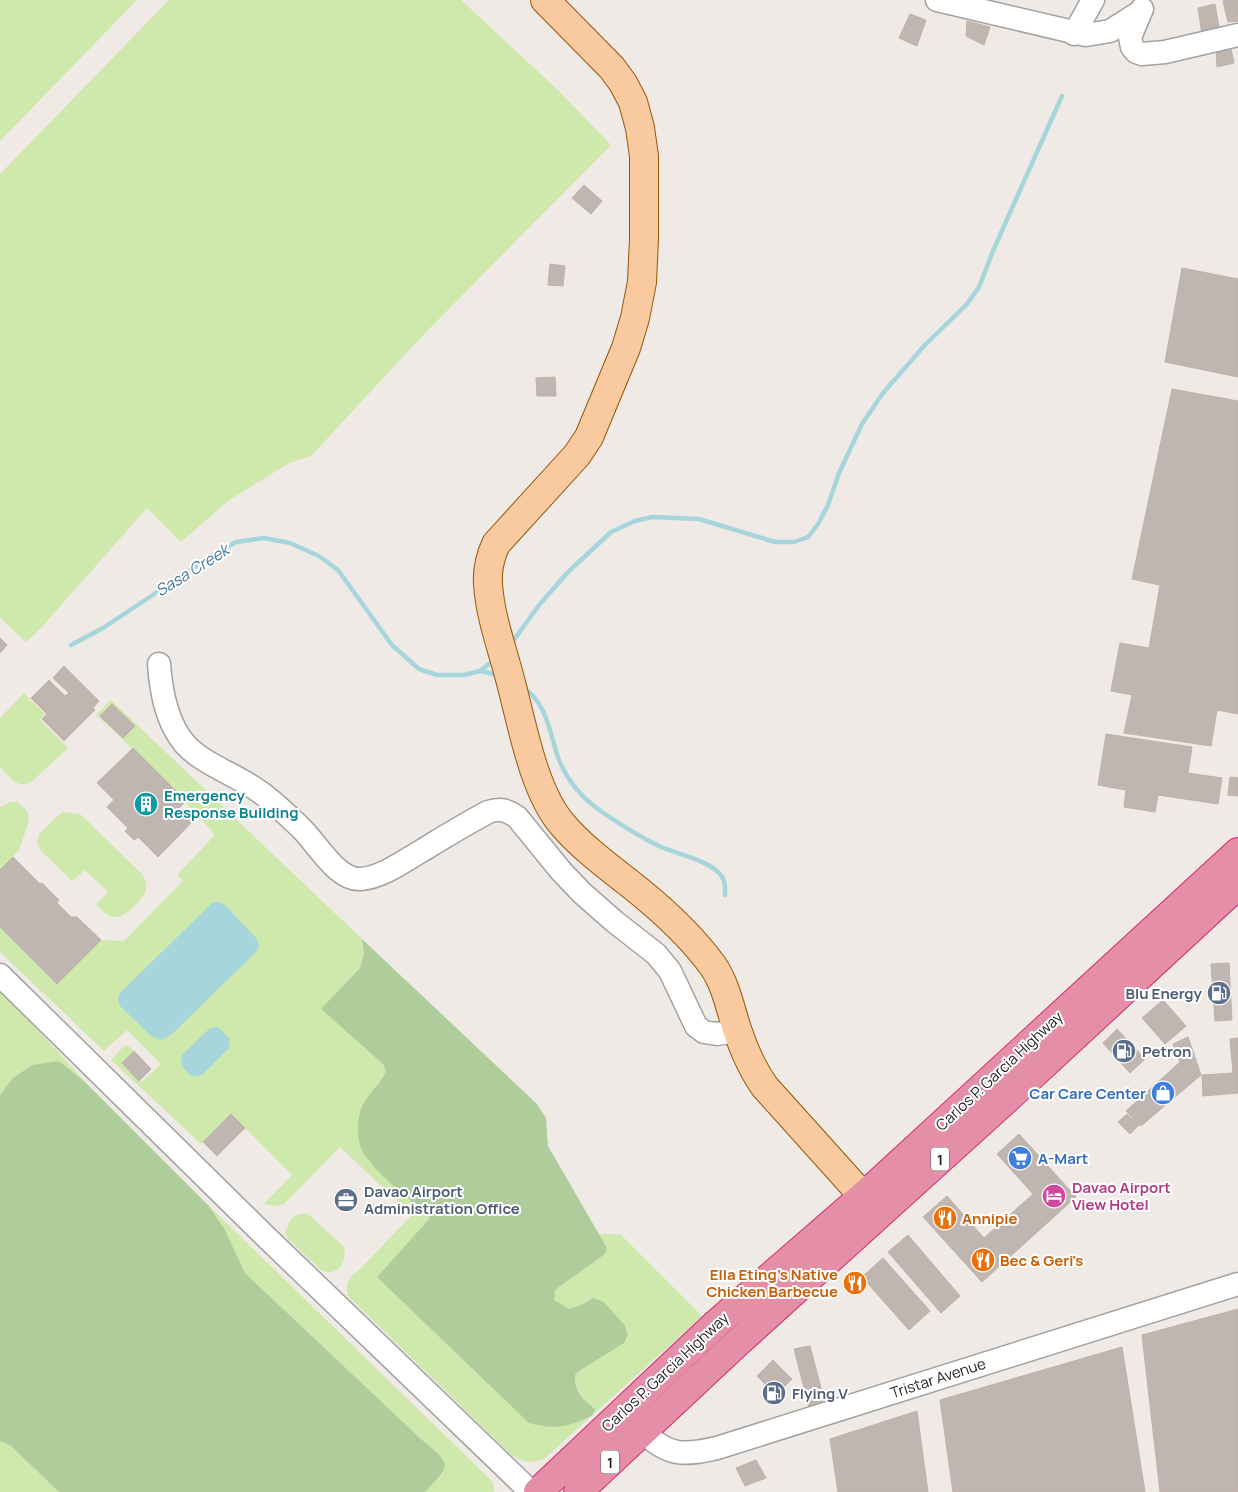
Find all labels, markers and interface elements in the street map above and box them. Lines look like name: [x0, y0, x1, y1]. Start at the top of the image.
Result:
water label: Sasa Creek: [151, 538, 235, 601]
place label: Emergency Response Building: [164, 785, 298, 823]
building icon: Emergency Response Building: [133, 791, 159, 817]
fuel station icon: Blu Energy: [1206, 980, 1232, 1006]
place label: Blu Energy: [1126, 983, 1203, 1004]
street label: Carlos P. Garcia Highway: [931, 1006, 1067, 1135]
fuel station icon: Petron: [1111, 1038, 1137, 1064]
place label: Petron: [1142, 1041, 1191, 1062]
shop icon: Car Care Center: [1150, 1080, 1176, 1106]
place label: Car Care Center: [1029, 1083, 1146, 1104]
supermarket icon: A-Mart: [1007, 1145, 1033, 1171]
road number: 1: [931, 1148, 949, 1170]
place label: A-Mart: [1038, 1148, 1088, 1169]
place label: Davao Airport View Hotel: [1072, 1177, 1171, 1215]
place label: Davao Airport Administration Office: [364, 1181, 520, 1219]
hotel icon: Davao Airport View Hotel: [1041, 1183, 1067, 1209]
office icon: Davao Airport Administration Office: [333, 1187, 359, 1213]
restaurant icon: Annipie: [932, 1205, 958, 1231]
place label: Annipie: [962, 1208, 1018, 1229]
restaurant icon: Bec & Geri's: [970, 1247, 996, 1273]
place label: Bec & Geri's: [1000, 1250, 1083, 1271]
place label: Ella Eting's Native Chicken Barbecue: [706, 1264, 838, 1302]
restaurant icon: Ella Eting's Native Chicken Barbecue: [842, 1270, 868, 1296]
street label: Carlos P. Garcia Highway: [597, 1307, 733, 1436]
street label: Tristar Avenue: [888, 1353, 989, 1403]
fuel station icon: Flying V: [761, 1380, 787, 1406]
place label: Flying V: [792, 1383, 848, 1404]
road number: 1: [601, 1450, 619, 1474]

